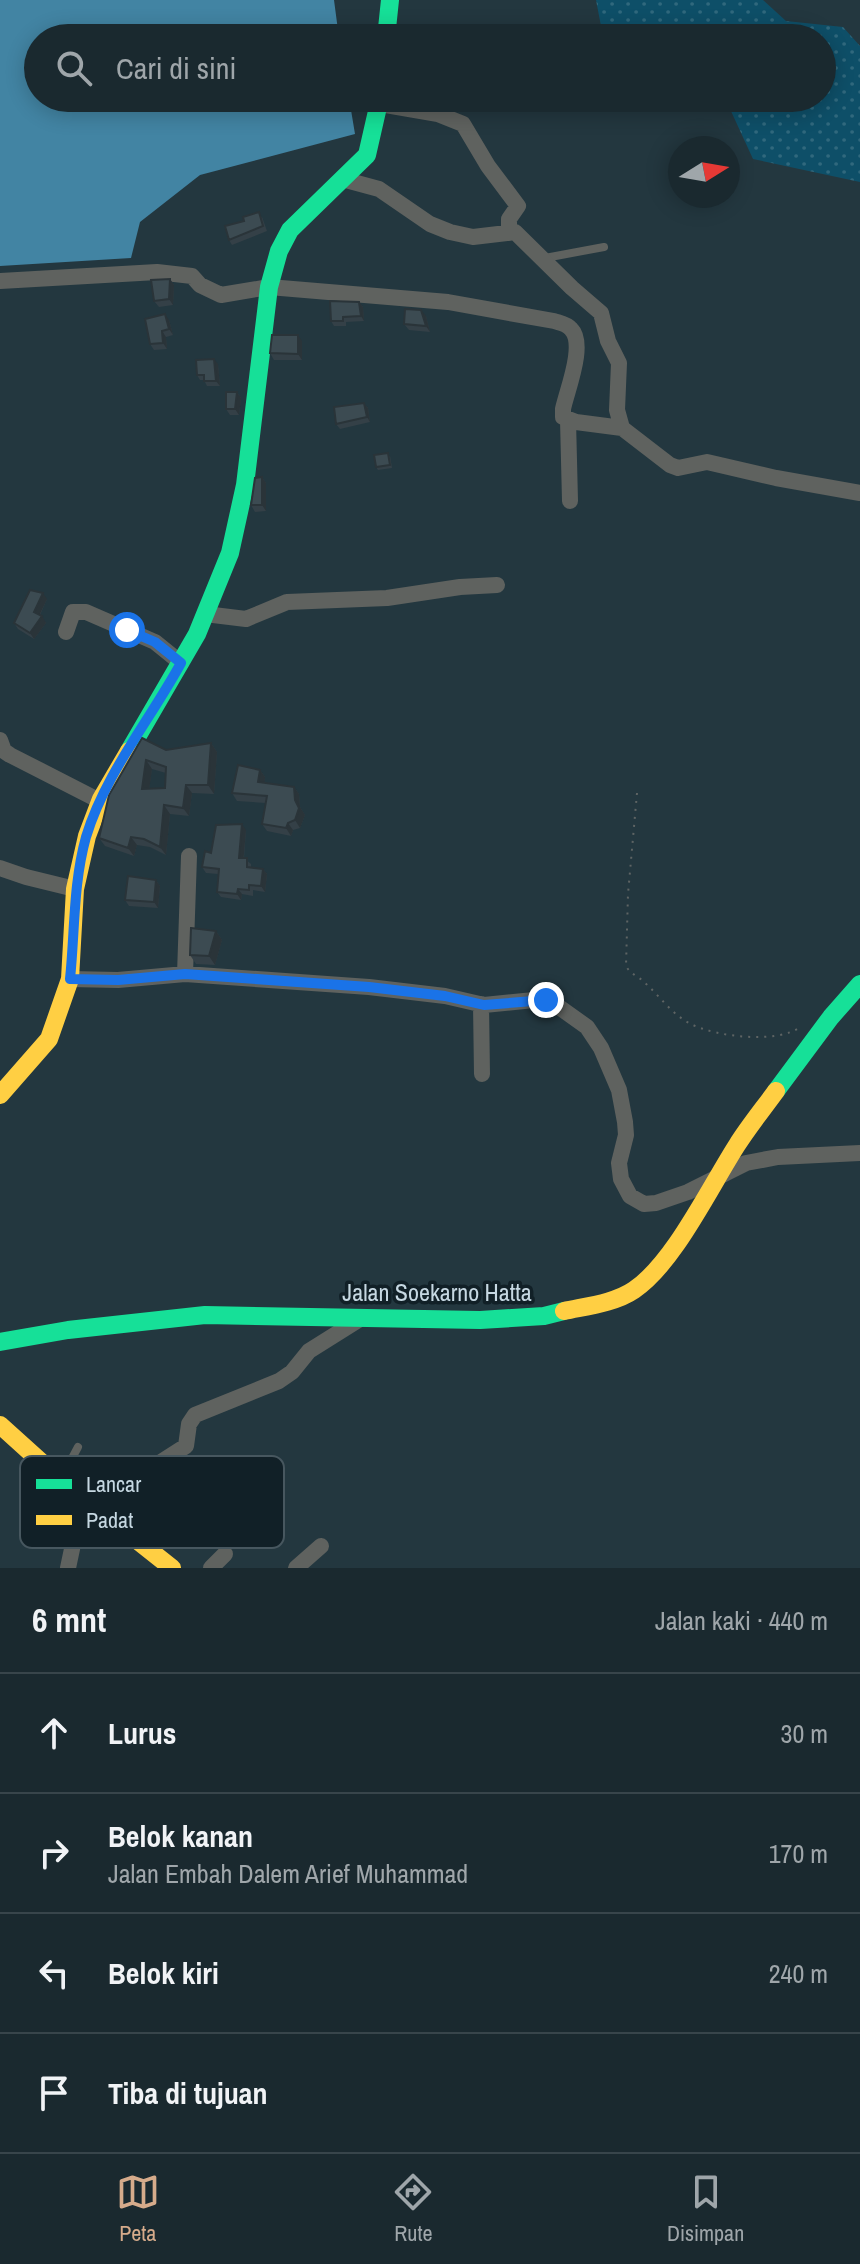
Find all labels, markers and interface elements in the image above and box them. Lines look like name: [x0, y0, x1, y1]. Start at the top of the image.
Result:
search box: [24, 24, 836, 112]
icon: search: [52, 46, 96, 90]
text: Cari di sini: [116, 48, 236, 88]
north arrow: [668, 136, 740, 208]
route start: [109, 612, 145, 648]
route end: [528, 982, 564, 1018]
street label: Jalan Soekarno Hatta: [342, 1276, 532, 1308]
legend: [20, 1456, 284, 1548]
text: Lancar: [86, 1469, 141, 1499]
text: Padat: [86, 1505, 133, 1535]
text: 6 mnt: [32, 1597, 106, 1643]
text: Jalan kaki · 440 m: [655, 1603, 828, 1638]
icon: ahead: [32, 1711, 76, 1755]
text: Lurus: [108, 1713, 176, 1753]
text: 30 m: [781, 1716, 828, 1751]
text: Belok kanan: [108, 1816, 253, 1856]
icon: right: [32, 1831, 76, 1875]
text: 170 m: [769, 1836, 828, 1871]
text: Jalan Embah Dalem Arief Muhammad: [108, 1856, 468, 1891]
icon: left: [32, 1951, 76, 1995]
text: Belok kiri: [108, 1953, 219, 1993]
text: 240 m: [769, 1956, 828, 1991]
icon: arrive: [32, 2071, 76, 2115]
text: Tiba di tujuan: [108, 2073, 268, 2113]
tab: Peta: [116, 2170, 160, 2248]
tab: Rute: [391, 2170, 435, 2248]
tab: Disimpan: [667, 2170, 744, 2248]

